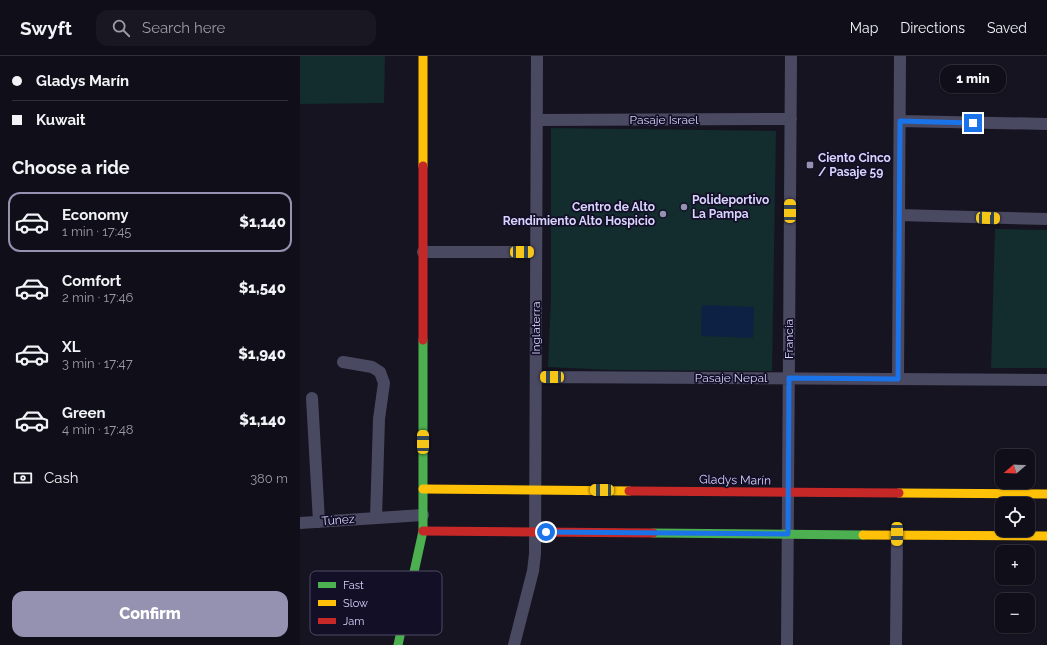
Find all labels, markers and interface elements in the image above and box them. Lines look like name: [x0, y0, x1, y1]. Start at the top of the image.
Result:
search box: [96, 10, 376, 46]
text: Swyft: [20, 17, 72, 39]
icon: search: [110, 17, 132, 39]
text: Search here: [142, 19, 225, 37]
text: Map: [850, 20, 878, 36]
text: Directions: [900, 20, 965, 36]
text: Saved: [987, 20, 1027, 36]
callout: 1 min: [940, 65, 1006, 93]
text: 1 min: [956, 71, 990, 86]
text: Gladys Marín: [36, 72, 129, 90]
text: Kuwait: [36, 111, 86, 129]
street label: Pasaje Israel: [630, 113, 699, 127]
route end: [964, 114, 982, 132]
place label: Ciento Cinco / Pasaje 59: [818, 151, 891, 179]
text: Choose a ride: [12, 157, 130, 178]
marker: Ciento Cinco / Pasaje 59: [805, 160, 815, 170]
place label: Polideportivo La Pampa: [692, 193, 769, 221]
car: [784, 199, 796, 223]
place label: Centro de Alto Rendimiento Alto Hospicio: [503, 200, 655, 228]
marker: Polideportivo La Pampa: [679, 202, 689, 212]
icon: car: [14, 204, 50, 240]
text: Economy: [62, 206, 129, 224]
marker: Centro de Alto Rendimiento Alto Hospicio: [658, 209, 668, 219]
car: [976, 212, 1000, 224]
text: $1,140: [239, 213, 286, 231]
text: 1 min · 17:45: [62, 224, 131, 239]
car: [510, 246, 534, 258]
icon: car: [14, 270, 50, 306]
text: Comfort: [62, 272, 121, 290]
text: $1,540: [239, 279, 286, 297]
text: 2 min · 17:46: [62, 290, 133, 305]
street label: Inglaterra: [529, 301, 543, 355]
street label: Francia: [782, 319, 796, 359]
icon: car: [14, 336, 50, 372]
text: XL: [62, 338, 80, 356]
text: $1,940: [238, 345, 286, 363]
text: 3 min · 17:47: [62, 356, 133, 371]
car: [540, 371, 564, 383]
street label: Pasaje Nepal: [695, 371, 768, 385]
icon: car: [14, 402, 50, 438]
text: Green: [62, 404, 106, 422]
text: $1,140: [239, 411, 286, 429]
text: 4 min · 17:48: [62, 422, 134, 437]
car: [417, 430, 429, 454]
north arrow: [995, 449, 1035, 489]
map controls: [995, 449, 1035, 633]
icon: cash: [12, 467, 34, 489]
text: Cash: [44, 469, 78, 487]
text: 380 m: [250, 471, 288, 486]
street label: Gladys Marín: [699, 472, 771, 488]
car: [590, 484, 614, 496]
button: locate: [995, 497, 1035, 537]
street label: Túnez: [321, 512, 355, 528]
car: [891, 522, 903, 546]
route start: [537, 523, 555, 541]
button: +: [995, 545, 1035, 585]
legend: [310, 571, 442, 635]
text: Fast: [343, 579, 364, 592]
button: Confirm: [12, 591, 288, 637]
button: −: [995, 593, 1035, 633]
text: Slow: [343, 597, 368, 610]
text: Jam: [343, 615, 364, 628]

